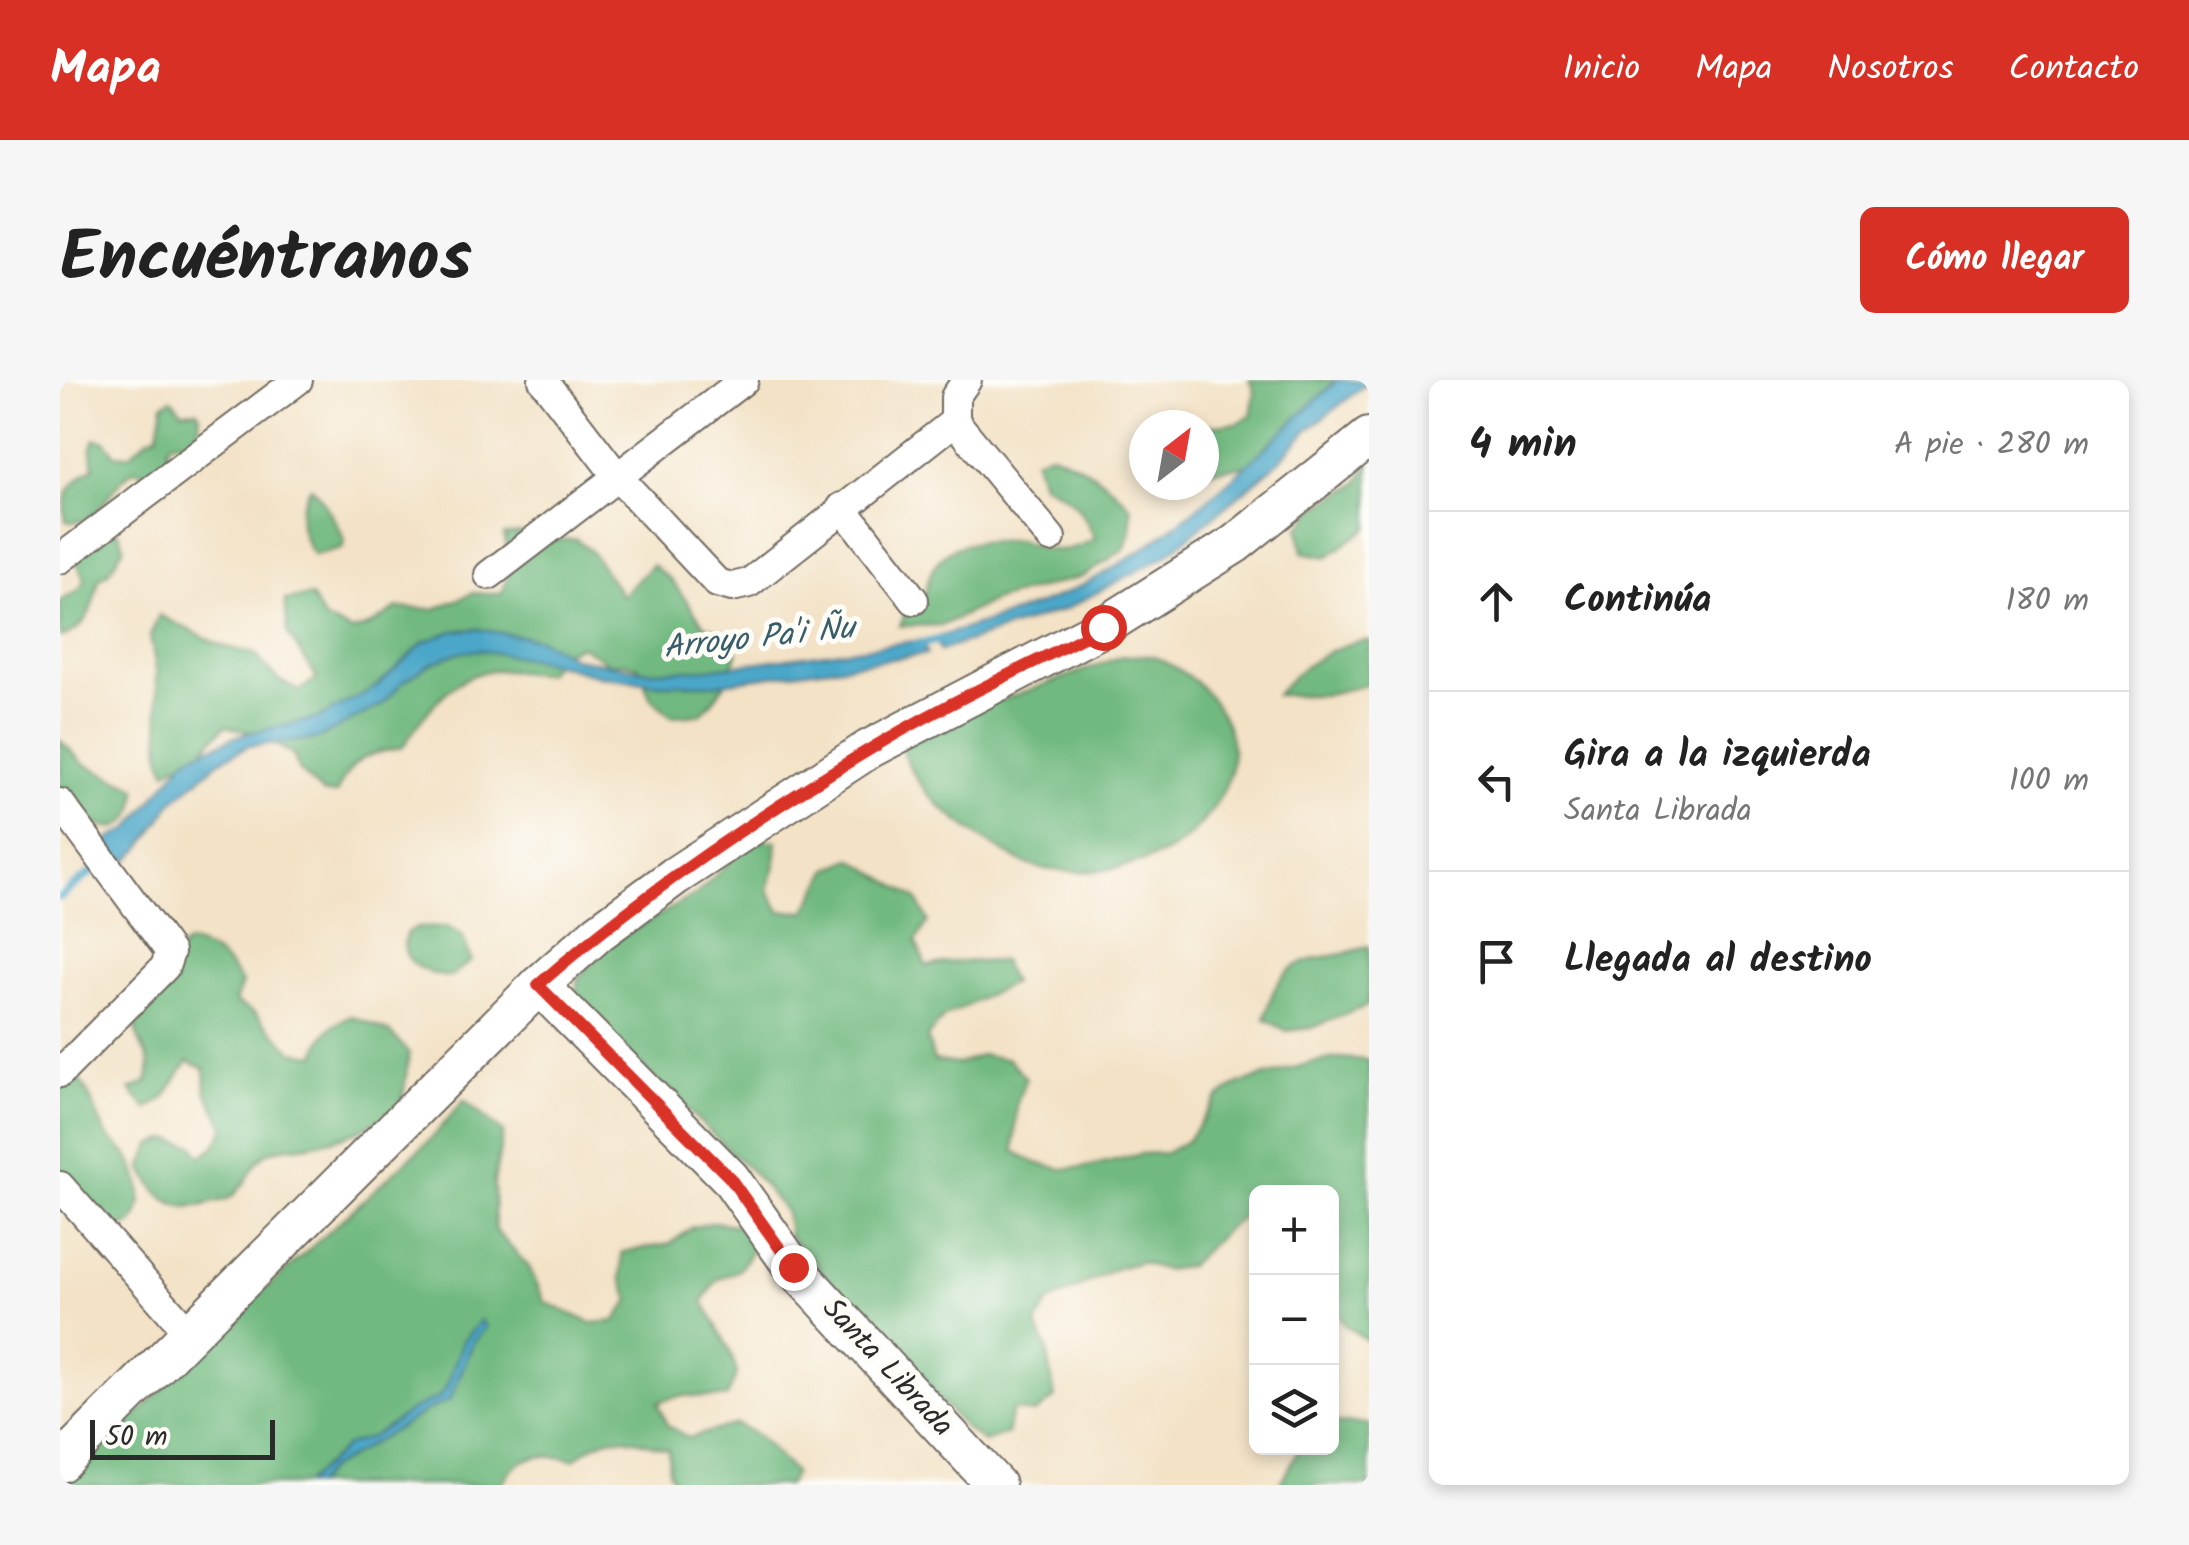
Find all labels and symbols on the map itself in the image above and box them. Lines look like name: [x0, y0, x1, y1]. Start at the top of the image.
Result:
north arrow: [1129, 410, 1219, 500]
water label: Arroyo Pa'i Ñu: [661, 603, 861, 674]
route start: [1081, 605, 1127, 651]
route end: [771, 1245, 817, 1291]
street label: Santa Librada: [809, 1287, 965, 1449]
scale bar: [90, 1415, 275, 1460]

